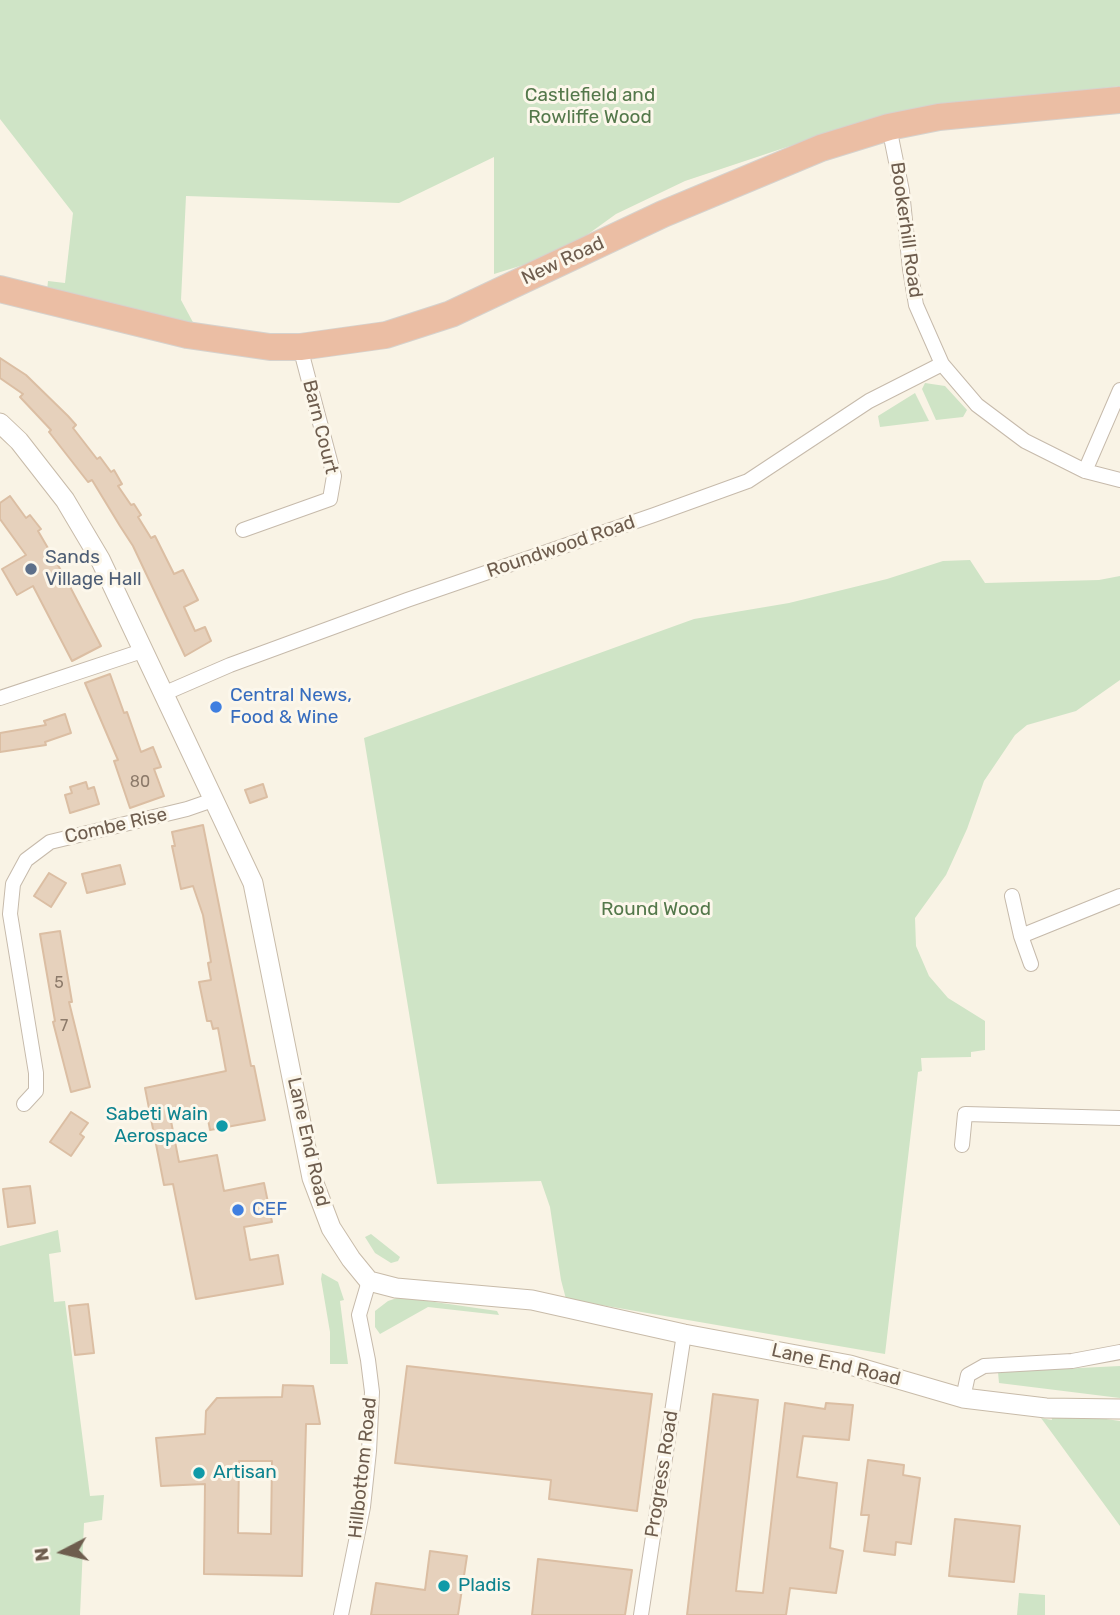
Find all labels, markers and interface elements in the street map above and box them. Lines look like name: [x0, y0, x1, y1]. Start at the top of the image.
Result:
park label: Castlefield and Rowliffe Wood: [525, 85, 655, 129]
street label: Bookerhill Road: [885, 161, 927, 299]
street label: New Road: [518, 232, 608, 290]
street label: Barn Court: [297, 378, 343, 476]
street label: Roundwood Road: [484, 511, 638, 583]
place label: Sands Village Hall: [45, 547, 142, 591]
marker: Sands Village Hall: [23, 561, 39, 577]
place label: Central News, Food & Wine: [230, 685, 352, 729]
marker: Central News, Food & Wine: [208, 699, 224, 715]
house number: 80: [130, 772, 150, 792]
street label: Combe Rise: [63, 803, 169, 849]
park label: Round Wood: [601, 899, 711, 921]
house number: 5: [54, 973, 64, 993]
house number: 7: [60, 1016, 68, 1036]
street label: Lane End Road: [282, 1075, 334, 1209]
place label: Sabeti Wain Aerospace: [106, 1104, 208, 1148]
marker: Sabeti Wain Aerospace: [214, 1118, 230, 1134]
place label: CEF: [252, 1199, 287, 1221]
marker: CEF: [230, 1202, 246, 1218]
street label: Lane End Road: [769, 1339, 903, 1391]
street label: Hillbottom Road: [344, 1396, 382, 1540]
street label: Progress Road: [641, 1409, 683, 1539]
place label: Artisan: [213, 1462, 277, 1484]
marker: Artisan: [191, 1465, 207, 1481]
north arrow: [28, 1517, 98, 1587]
text: N: [29, 1546, 54, 1563]
place label: Pladis: [458, 1575, 511, 1597]
marker: Pladis: [436, 1578, 452, 1594]

